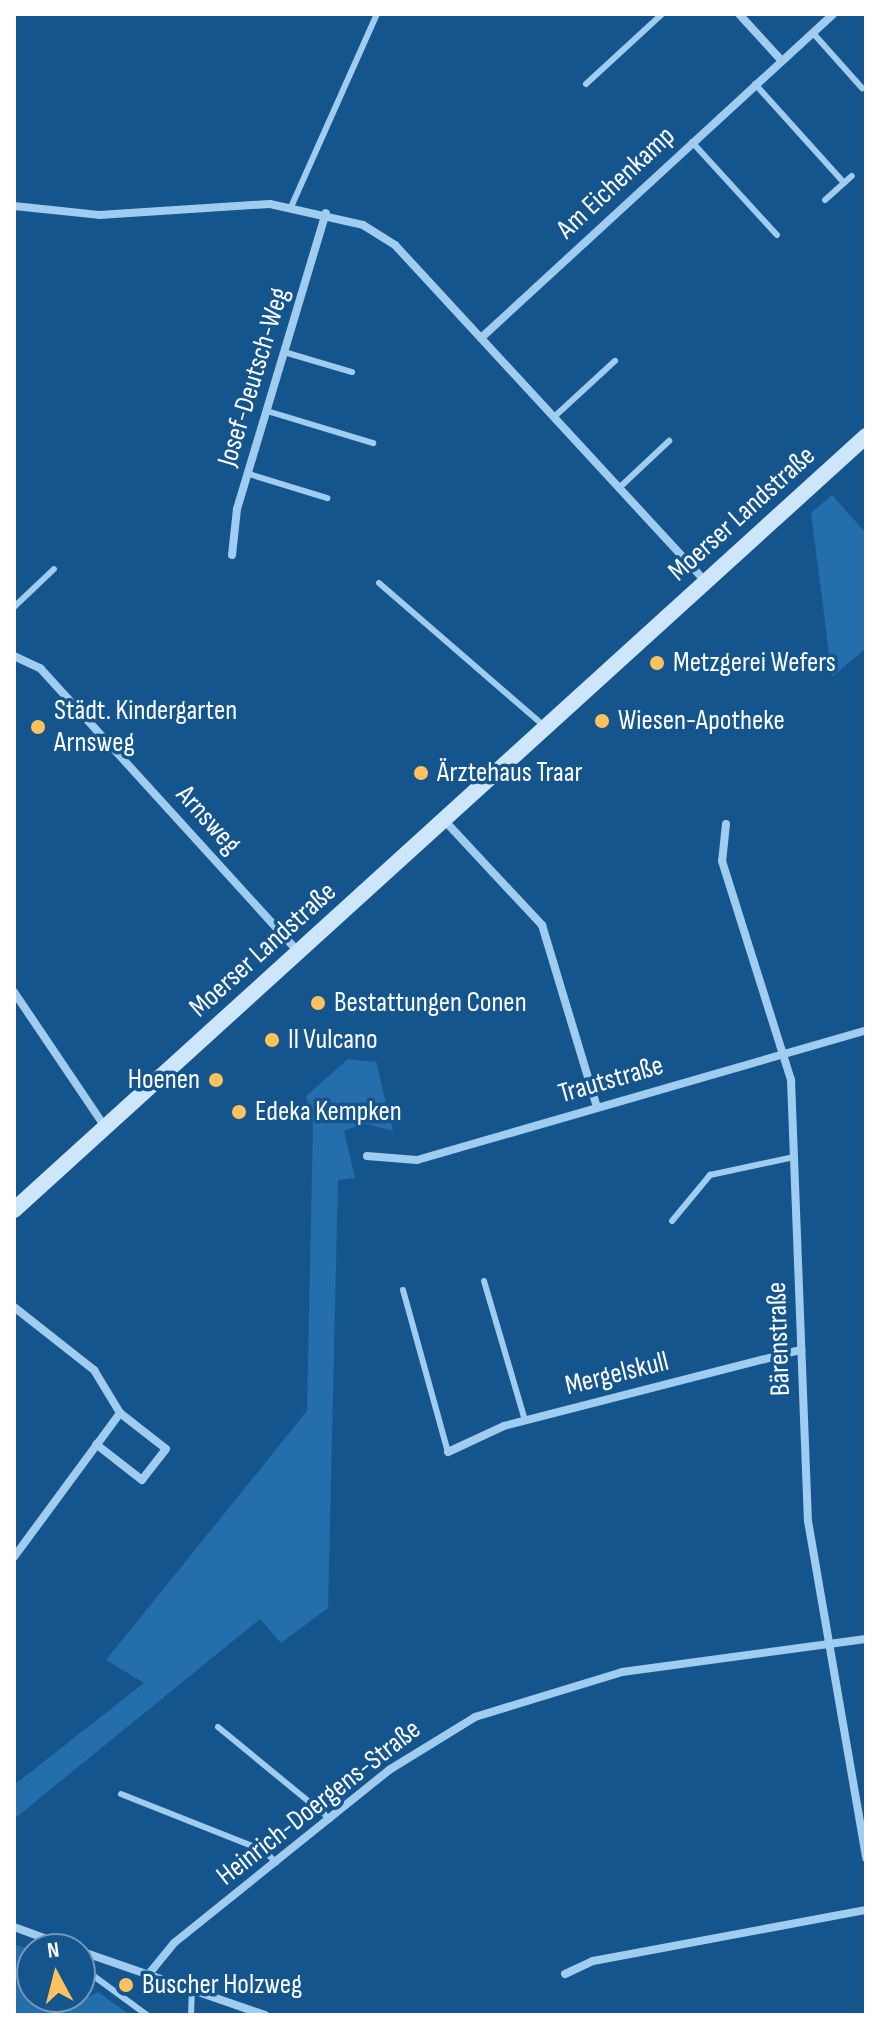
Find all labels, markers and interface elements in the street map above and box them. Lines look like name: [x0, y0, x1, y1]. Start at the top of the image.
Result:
street label: Am Eichenkamp: [550, 120, 682, 246]
street label: Josef-Deutsch-Weg: [211, 284, 297, 470]
street label: Moerser Landstraße: [662, 439, 822, 589]
place label: Metzgerei Wefers: [673, 646, 836, 680]
marker: Metzgerei Wefers: [648, 654, 666, 672]
place label: Städt. Kindergarten Arnsweg: [54, 694, 237, 760]
place label: Wiesen-Apotheke: [618, 704, 785, 738]
marker: Wiesen-Apotheke: [593, 712, 611, 730]
marker: Städt. Kindergarten Arnsweg: [29, 718, 47, 736]
place label: Ärztehaus Traar: [437, 756, 583, 790]
marker: Ärztehaus Traar: [412, 764, 430, 782]
street label: Arnsweg: [169, 779, 247, 861]
street label: Moerser Landstraße: [183, 875, 343, 1025]
place label: Bestattungen Conen: [334, 986, 527, 1020]
marker: Bestattungen Conen: [309, 994, 327, 1012]
place label: Il Vulcano: [288, 1023, 378, 1057]
marker: Il Vulcano: [263, 1031, 281, 1049]
street label: Trautstraße: [555, 1049, 667, 1111]
place label: Hoenen: [128, 1063, 200, 1097]
marker: Hoenen: [207, 1071, 225, 1089]
place label: Edeka Kempken: [255, 1095, 402, 1129]
marker: Edeka Kempken: [230, 1103, 248, 1121]
street label: Bärenstraße: [760, 1281, 798, 1397]
street label: Mergelskull: [562, 1345, 672, 1403]
street label: Heinrich-Doergens-Straße: [210, 1713, 428, 1893]
north arrow: [16, 1933, 96, 2013]
text: N: [46, 1937, 61, 1965]
place label: Buscher Holzweg: [142, 1968, 302, 2002]
marker: Buscher Holzweg: [117, 1976, 135, 1994]

